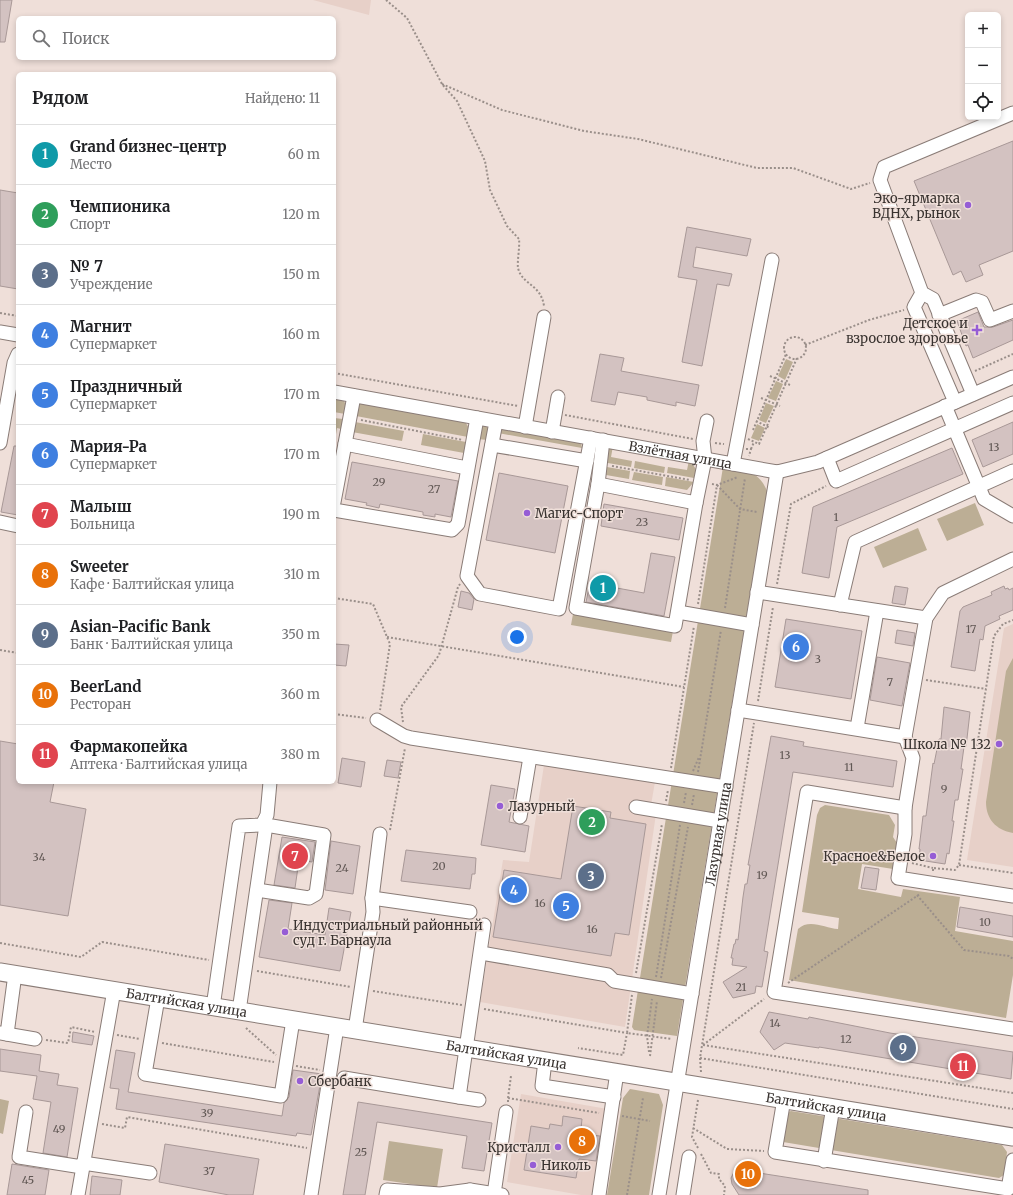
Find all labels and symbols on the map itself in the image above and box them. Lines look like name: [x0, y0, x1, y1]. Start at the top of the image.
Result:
place label: Эко-ярмарка ВДНХ, рынок: [872, 190, 961, 222]
marker: Эко-ярмарка ВДНХ, рынок: [963, 200, 973, 210]
place label: Детское и взрослое здоровье: [846, 315, 968, 347]
marker: Детское и взрослое здоровье: [971, 324, 983, 336]
street label: Взлётная улица: [627, 437, 733, 472]
house number: 13: [989, 440, 999, 454]
house number: 29: [373, 475, 386, 489]
house number: 27: [428, 482, 440, 496]
place label: Магис-Спорт: [535, 505, 624, 522]
marker: Магис-Спорт: [522, 508, 532, 518]
house number: 1: [834, 510, 839, 524]
house number: 23: [636, 515, 648, 529]
pin: 1: [590, 573, 616, 603]
house number: 17: [966, 622, 976, 636]
your location: [507, 627, 527, 647]
pin: 6: [783, 632, 809, 662]
house number: 3: [815, 652, 821, 666]
house number: 7: [887, 675, 893, 689]
place label: Школа № 132: [903, 736, 991, 753]
marker: Школа № 132: [994, 739, 1004, 749]
house number: 13: [780, 748, 790, 762]
house number: 11: [844, 760, 854, 774]
street label: Лазурная улица: [701, 781, 735, 887]
house number: 9: [941, 782, 948, 796]
place label: Лазурный: [508, 798, 575, 815]
marker: Лазурный: [495, 801, 505, 811]
pin: 2: [579, 807, 605, 837]
pin: 7: [282, 841, 308, 871]
place label: Красное&Белое: [823, 848, 925, 865]
house number: 34: [33, 850, 46, 864]
marker: Красное&Белое: [928, 851, 938, 861]
house number: 20: [432, 859, 446, 873]
house number: 24: [336, 861, 349, 875]
pin: 3: [578, 861, 604, 891]
house number: 19: [756, 868, 768, 882]
pin: 4: [501, 875, 527, 905]
pin: 5: [553, 891, 579, 921]
house number: 16: [534, 896, 546, 910]
house number: 10: [979, 915, 991, 929]
place label: Индустриальный районный суд г. Барнаула: [293, 917, 483, 949]
house number: 16: [586, 922, 598, 936]
marker: Индустриальный районный суд г. Барнаула: [280, 927, 290, 937]
house number: 21: [735, 980, 747, 994]
street label: Балтийская улица: [125, 984, 248, 1021]
house number: 14: [769, 1016, 781, 1030]
house number: 12: [840, 1032, 852, 1046]
pin: 9: [890, 1033, 916, 1063]
street label: Балтийская улица: [445, 1036, 568, 1073]
pin: 11: [950, 1051, 976, 1081]
place label: Сбербанк: [308, 1073, 372, 1090]
marker: Сбербанк: [295, 1076, 305, 1086]
street label: Балтийская улица: [764, 1088, 888, 1125]
house number: 39: [201, 1106, 214, 1120]
house number: 49: [53, 1122, 66, 1136]
pin: 8: [569, 1126, 595, 1156]
place label: Кристалл: [487, 1139, 550, 1156]
marker: Кристалл: [553, 1142, 563, 1152]
house number: 25: [355, 1145, 367, 1159]
place label: Николь: [541, 1157, 591, 1174]
pin: 10: [735, 1159, 761, 1189]
marker: Николь: [528, 1160, 538, 1170]
house number: 37: [203, 1164, 215, 1178]
house number: 45: [22, 1173, 34, 1187]

